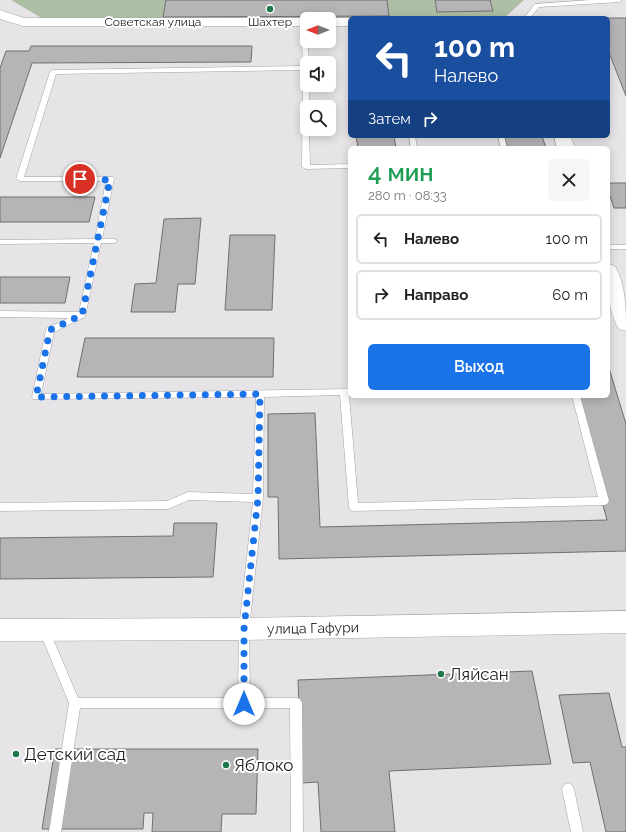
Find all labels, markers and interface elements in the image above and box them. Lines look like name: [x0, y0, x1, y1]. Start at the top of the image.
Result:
marker: Шахтер: [265, 4, 275, 14]
north arrow: [300, 12, 336, 48]
map controls: [300, 12, 336, 136]
street label: Советская улица: [105, 15, 201, 29]
place label: Шахтер: [248, 15, 292, 29]
text: 100 m: [434, 31, 515, 64]
icon: left: [368, 32, 420, 84]
button: sound: [300, 56, 336, 92]
text: Налево: [434, 65, 498, 86]
button: search: [300, 100, 336, 136]
icon: right: [419, 108, 441, 130]
text: Затем: [368, 110, 411, 128]
text: 4 мин: [368, 158, 434, 187]
button: close: [548, 159, 590, 201]
pin: [63, 162, 97, 196]
icon: arrive: [69, 168, 91, 190]
text: 280 m · 08:33: [368, 188, 447, 203]
icon: left: [370, 228, 392, 250]
text: Налево: [404, 230, 459, 248]
text: 100 m: [546, 230, 588, 248]
icon: right: [370, 284, 392, 306]
text: Направо: [404, 286, 468, 304]
text: 60 m: [552, 286, 588, 304]
button: Выход: [368, 344, 590, 390]
street label: улица Гафури: [267, 619, 359, 637]
place label: Ляйсан: [449, 664, 509, 684]
marker: Ляйсан: [436, 669, 446, 679]
position arrow: [223, 683, 265, 725]
place label: Детский сад: [24, 744, 126, 764]
marker: Детский сад: [11, 749, 21, 759]
place label: Яблоко: [234, 755, 293, 775]
marker: Яблоко: [221, 760, 231, 770]

